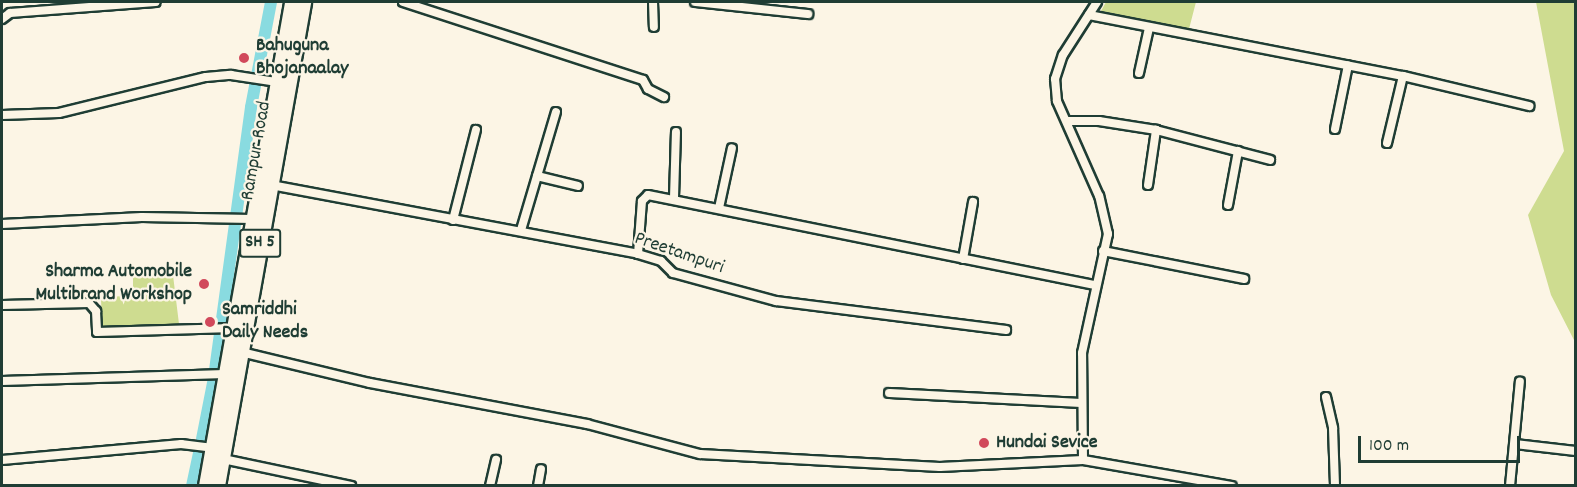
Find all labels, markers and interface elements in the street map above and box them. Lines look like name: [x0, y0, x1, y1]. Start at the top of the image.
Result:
place label: Bahuguna Bhojanaalay: [256, 34, 348, 81]
marker: Bahuguna Bhojanaalay: [237, 51, 251, 65]
street label: Rampur Road: [236, 100, 278, 202]
street label: Preetampuri: [631, 227, 727, 281]
road number: SH 5: [239, 228, 281, 258]
place label: Sharma Automobile Multibrand Workshop: [36, 260, 192, 307]
marker: Sharma Automobile Multibrand Workshop: [197, 277, 211, 291]
place label: Samriddhi Daily Needs: [222, 298, 308, 345]
marker: Samriddhi Daily Needs: [203, 315, 217, 329]
scale bar: [1361, 424, 1523, 462]
place label: Hundai Sevice: [996, 431, 1098, 455]
text: 100 m: [1369, 434, 1409, 459]
marker: Hundai Sevice: [977, 436, 991, 450]

